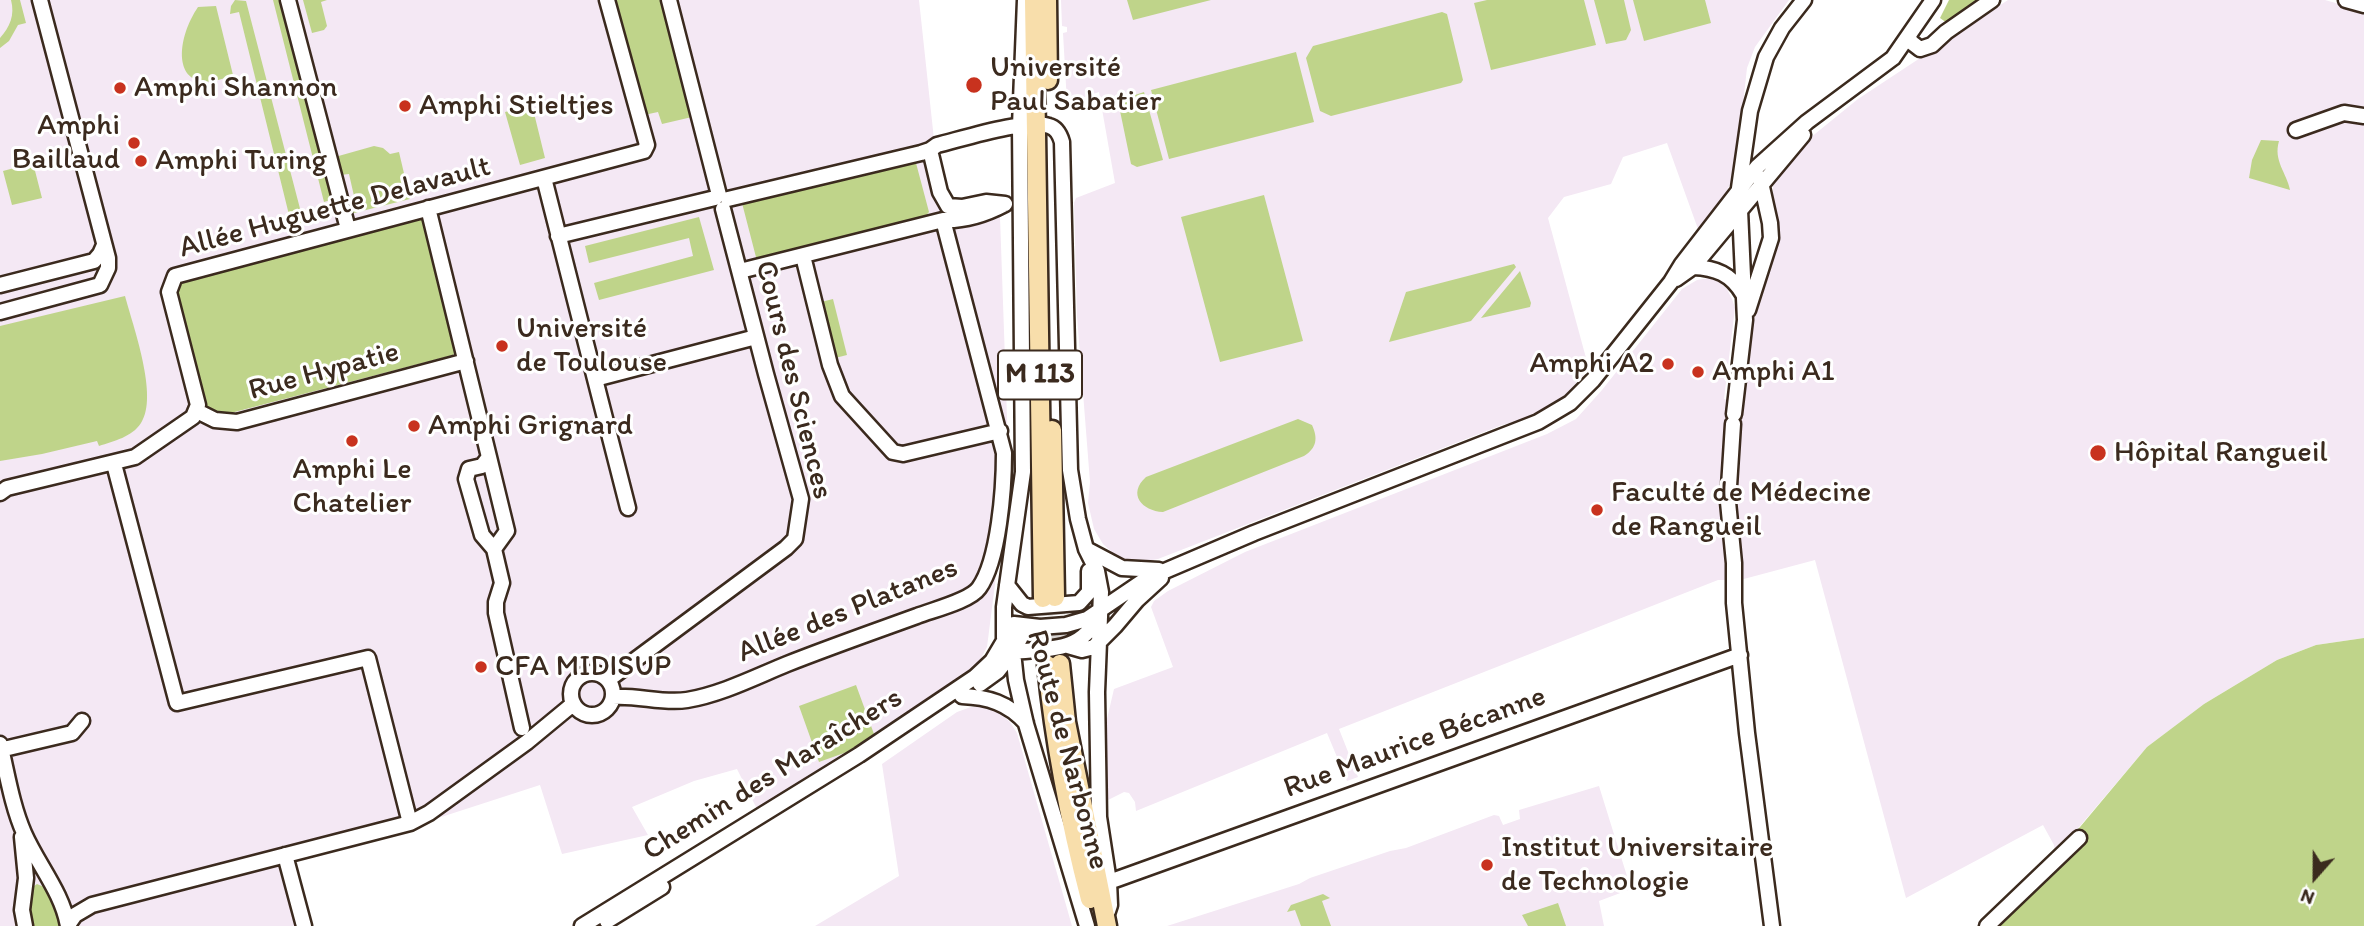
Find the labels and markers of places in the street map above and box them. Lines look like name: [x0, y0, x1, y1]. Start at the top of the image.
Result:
place label: Université Paul Sabatier: [990, 50, 1161, 120]
place label: Amphi Shannon: [134, 70, 337, 106]
marker: Université Paul Sabatier: [964, 75, 984, 95]
marker: Amphi Shannon: [112, 80, 128, 96]
place label: Amphi Stieltjes: [419, 88, 614, 124]
marker: Amphi Stieltjes: [397, 98, 413, 114]
place label: Amphi Baillaud: [12, 108, 120, 178]
marker: Amphi Baillaud: [126, 135, 142, 151]
place label: Amphi Turing: [155, 143, 327, 179]
marker: Amphi Turing: [133, 153, 149, 169]
place label: Université de Toulouse: [516, 311, 667, 382]
marker: Université de Toulouse: [494, 338, 510, 354]
place label: Amphi A2: [1529, 346, 1654, 382]
place label: Amphi A1: [1712, 354, 1835, 390]
marker: Amphi A2: [1660, 356, 1676, 372]
marker: Amphi A1: [1690, 364, 1706, 380]
place label: Amphi Grignard: [428, 408, 633, 444]
marker: Amphi Grignard: [406, 418, 422, 434]
marker: Amphi Le Chatelier: [344, 433, 360, 449]
place label: Hôpital Rangueil: [2114, 435, 2328, 471]
marker: Hôpital Rangueil: [2088, 443, 2108, 463]
place label: Amphi Le Chatelier: [292, 452, 412, 522]
place label: Faculté de Médecine de Rangueil: [1611, 475, 1871, 546]
marker: Faculté de Médecine de Rangueil: [1589, 502, 1605, 518]
place label: CFA MIDISUP: [495, 649, 671, 685]
marker: CFA MIDISUP: [473, 659, 489, 675]
place label: Institut Universitaire de Technologie: [1501, 830, 1774, 900]
marker: Institut Universitaire de Technologie: [1479, 857, 1495, 873]

